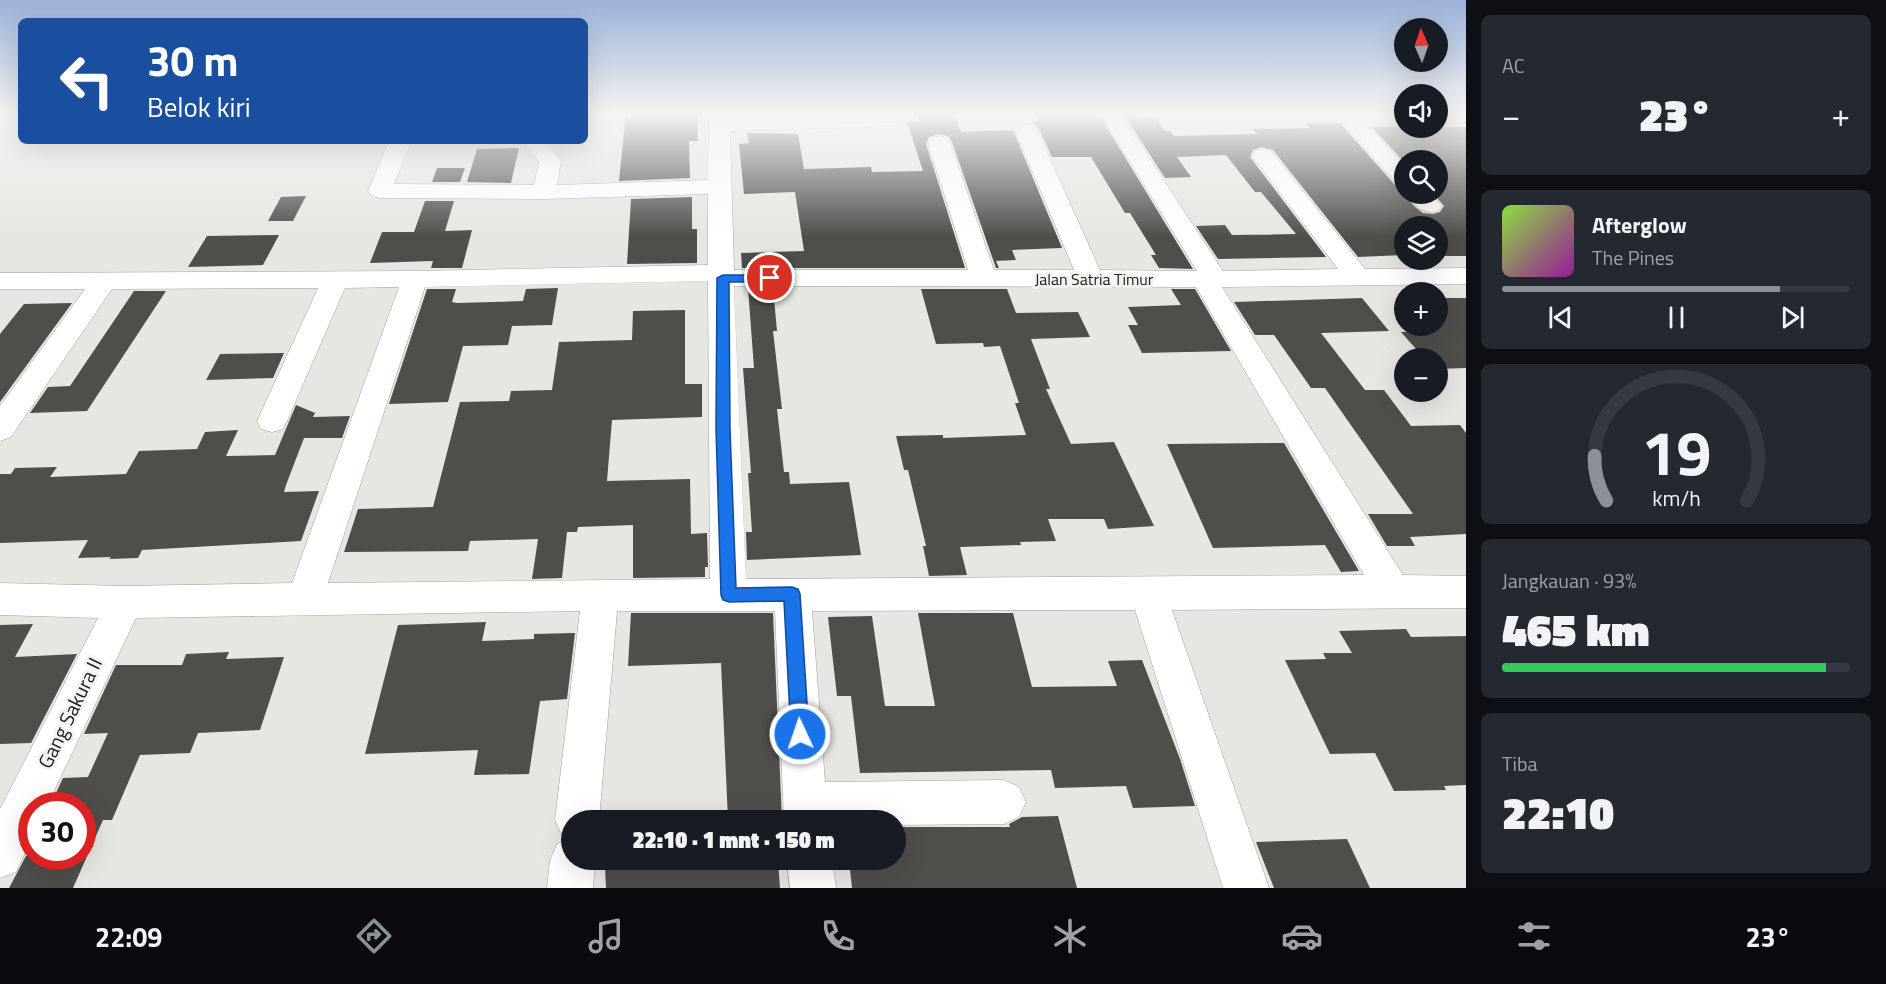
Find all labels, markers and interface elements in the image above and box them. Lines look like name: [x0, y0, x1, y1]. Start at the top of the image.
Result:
north arrow: [1394, 18, 1448, 72]
map controls: [1394, 18, 1448, 402]
text: 30 m: [147, 28, 239, 92]
icon: left: [48, 42, 126, 120]
text: AC: [1502, 50, 1525, 81]
text: 23°: [1639, 80, 1713, 148]
button: sound: [1394, 84, 1448, 138]
text: Belok kiri: [147, 86, 251, 127]
text: −: [1502, 90, 1520, 140]
text: +: [1832, 90, 1850, 140]
button: search: [1394, 150, 1448, 204]
text: Afterglow: [1592, 208, 1687, 242]
button: layers: [1394, 216, 1448, 270]
text: The Pines: [1592, 242, 1674, 273]
pin: [744, 252, 795, 303]
icon: arrive: [753, 261, 786, 294]
street label: Jalan Satria Timur: [1035, 267, 1154, 291]
button: +: [1394, 282, 1448, 336]
icon: previous: [1544, 301, 1577, 334]
icon: pause: [1660, 301, 1693, 334]
icon: next: [1776, 301, 1809, 334]
button: −: [1394, 348, 1448, 402]
text: 19: [1641, 404, 1711, 499]
text: km/h: [1652, 482, 1700, 514]
text: Jangkauan · 93%: [1502, 565, 1636, 596]
text: 465 km: [1502, 595, 1650, 663]
street label: Gang Sakura II: [29, 652, 110, 774]
position arrow: [768, 702, 832, 766]
text: Tiba: [1502, 748, 1537, 779]
text: 22:10: [1502, 778, 1614, 846]
speed limit sign: 30: [18, 792, 96, 870]
text: 22:10 · 1 mnt · 150 m: [633, 823, 834, 857]
icon: directions: [353, 915, 395, 957]
icon: music: [585, 915, 627, 957]
icon: phone: [817, 915, 859, 957]
icon: climate: [1049, 915, 1091, 957]
icon: car: [1281, 915, 1323, 957]
icon: filters: [1513, 915, 1555, 957]
text: 22:09: [95, 916, 162, 957]
text: 23°: [1745, 916, 1791, 957]

